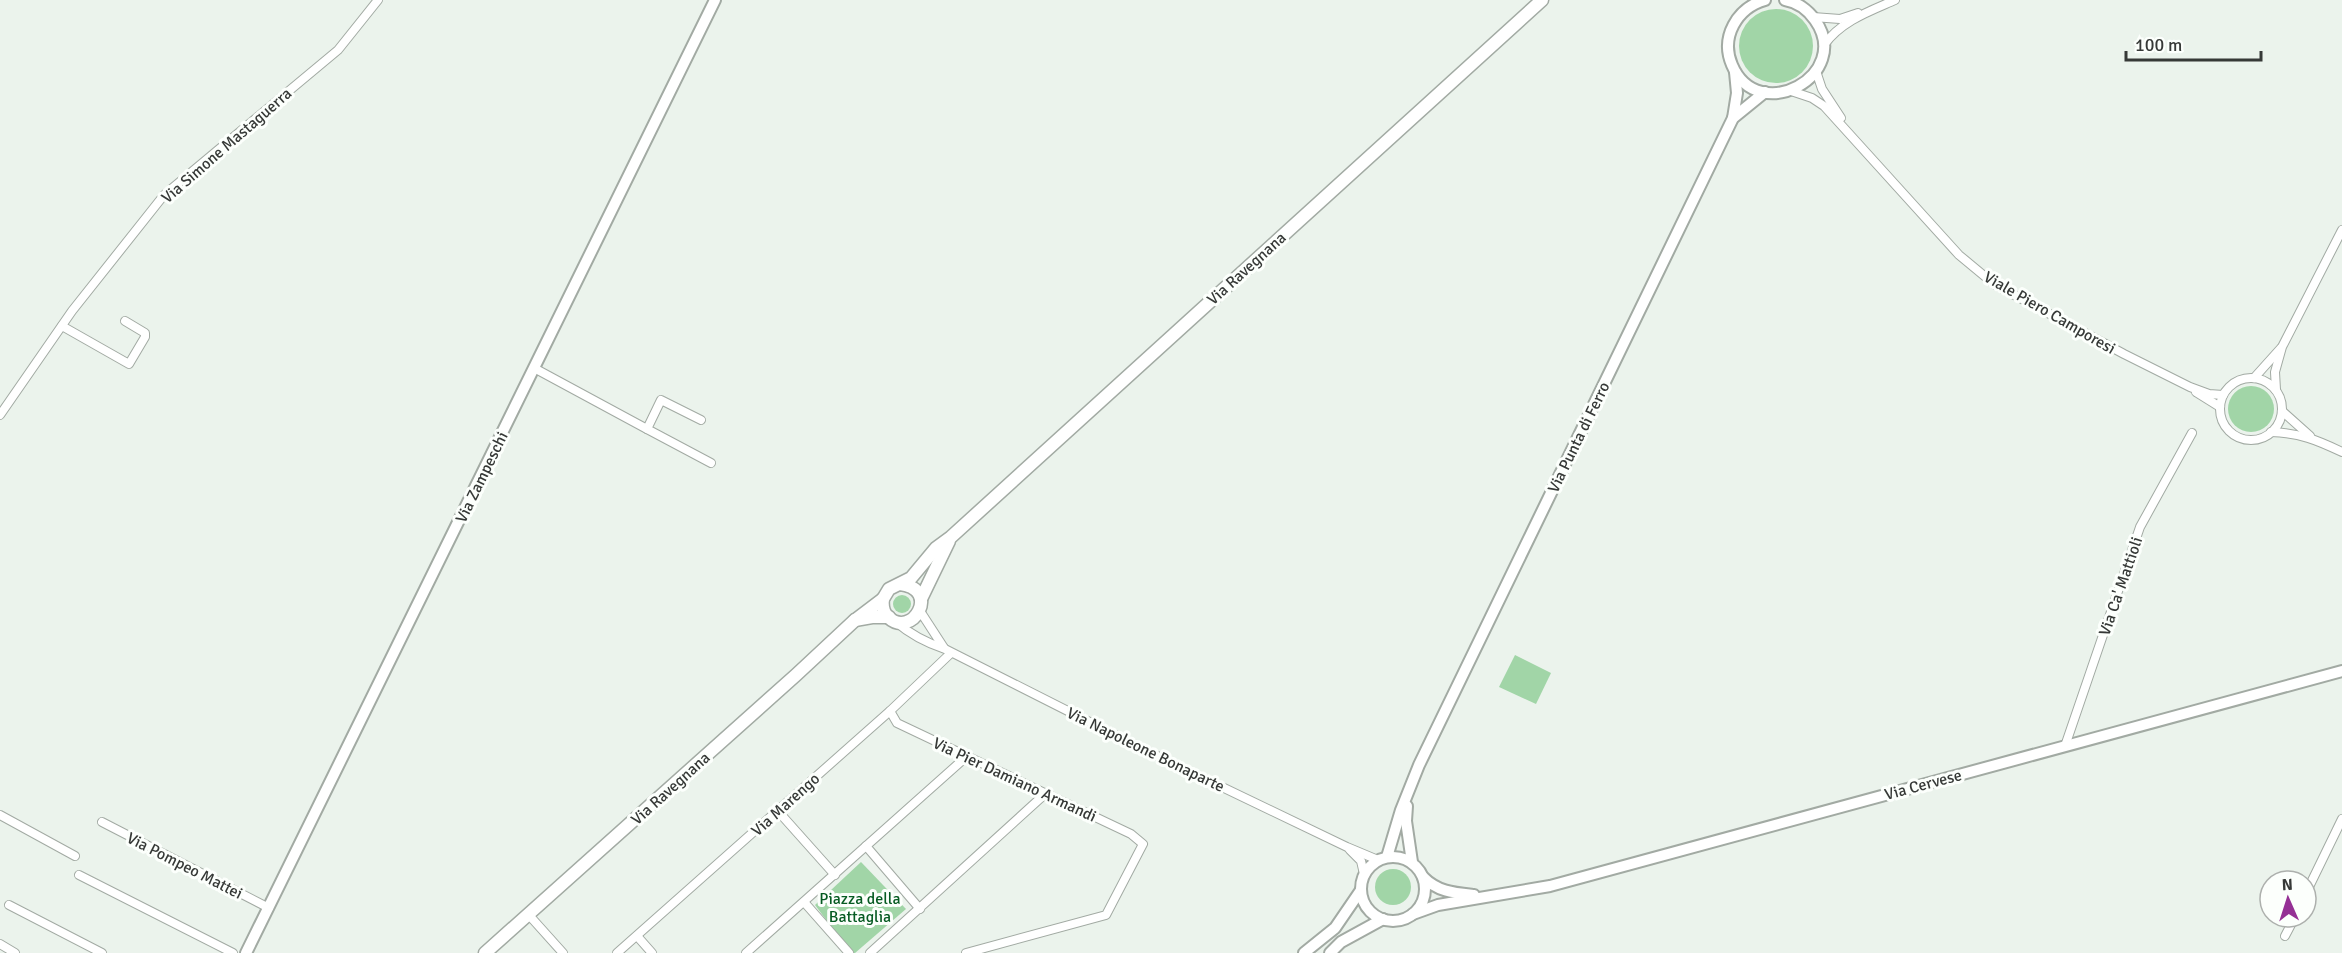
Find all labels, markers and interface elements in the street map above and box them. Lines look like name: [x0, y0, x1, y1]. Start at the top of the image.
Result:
scale bar: [2126, 24, 2261, 62]
text: 100 m: [2135, 34, 2182, 56]
street label: Via Simone Mastaguerra: [157, 84, 296, 208]
street label: Via Ravegnana: [1203, 228, 1290, 310]
street label: Viale Piero Camporesi: [1980, 267, 2119, 359]
street label: Via Punta di Ferro: [1543, 379, 1614, 496]
street label: Via Zampeschi: [451, 429, 513, 526]
street label: Via Ca' Mattioli: [2095, 534, 2147, 638]
street label: Via Napoleone Bonaparte: [1063, 703, 1228, 797]
street label: Via Pier Damiano Armandi: [930, 733, 1100, 827]
street label: Via Ravegnana: [627, 748, 714, 830]
street label: Via Cervese: [1882, 765, 1964, 805]
street label: Via Marengo: [747, 769, 824, 841]
street label: Via Pompeo Mattei: [123, 828, 246, 904]
north arrow: [2258, 869, 2318, 929]
text: N: [2281, 875, 2293, 895]
park label: Piazza della Battaglia: [819, 889, 901, 927]

